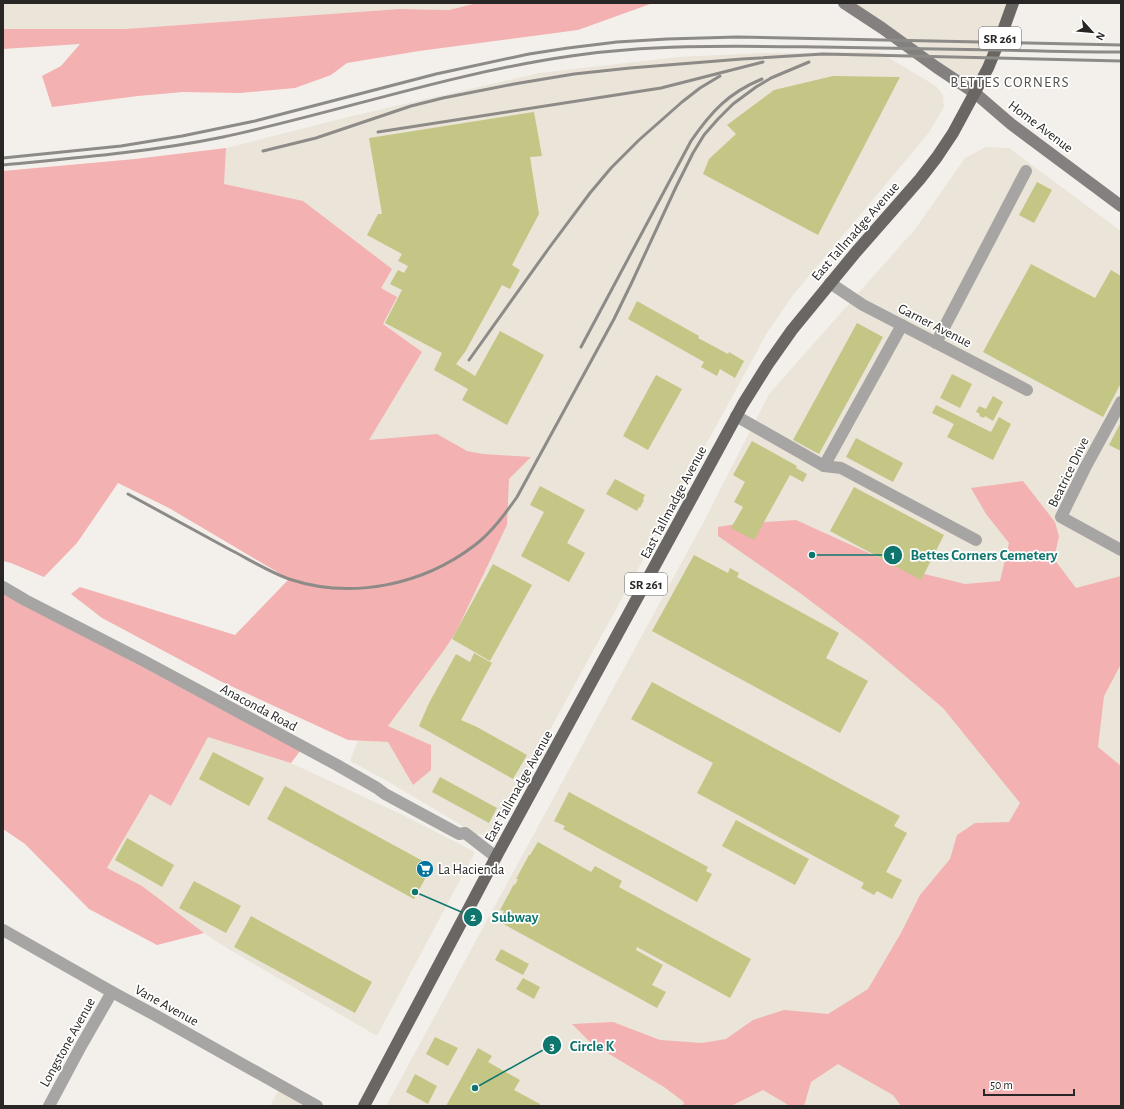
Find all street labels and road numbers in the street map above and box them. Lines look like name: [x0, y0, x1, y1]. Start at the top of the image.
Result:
road number: SR 261: [979, 27, 1021, 49]
street label: Home Avenue: [1006, 98, 1075, 156]
street label: East Tallmadge Avenue: [809, 180, 902, 284]
street label: Garner Avenue: [896, 301, 974, 350]
street label: Beatrice Drive: [1046, 435, 1092, 510]
street label: East Tallmadge Avenue: [638, 444, 710, 561]
road number: SR 261: [625, 573, 667, 595]
street label: Anaconda Road: [218, 682, 299, 734]
street label: East Tallmadge Avenue: [482, 728, 555, 845]
street label: Vane Avenue: [132, 983, 201, 1029]
street label: Longstone Avenue: [38, 996, 98, 1089]

